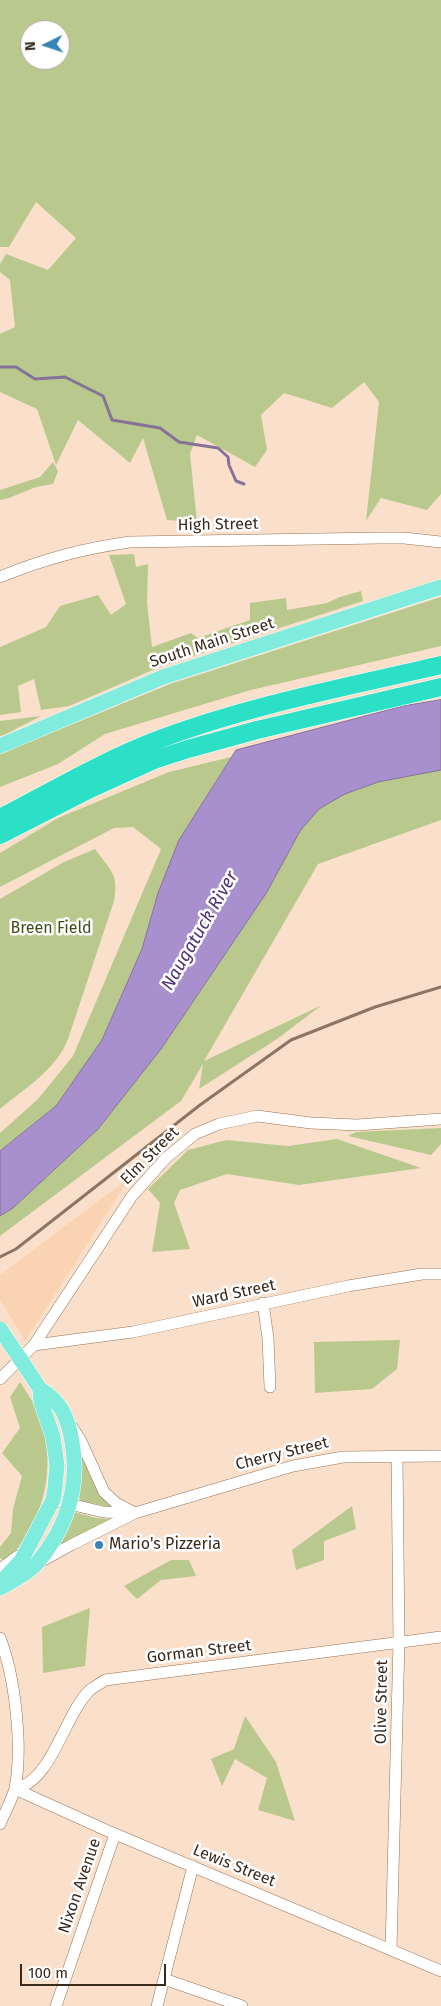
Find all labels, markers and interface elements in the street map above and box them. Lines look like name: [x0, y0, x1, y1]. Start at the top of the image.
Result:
north arrow: [20, 20, 70, 70]
text: N: [22, 41, 39, 51]
street label: High Street: [177, 515, 259, 535]
street label: South Main Street: [147, 614, 277, 672]
water label: Naugatuck River: [157, 868, 243, 994]
park label: Breen Field: [10, 919, 92, 939]
street label: Elm Street: [117, 1123, 183, 1189]
street label: Ward Street: [191, 1276, 277, 1312]
street label: Cherry Street: [234, 1433, 330, 1475]
place label: Mario's Pizzeria: [109, 1535, 221, 1555]
marker: Mario's Pizzeria: [93, 1539, 105, 1551]
street label: Gorman Street: [146, 1636, 252, 1668]
street label: Olive Street: [372, 1660, 392, 1744]
street label: Nixon Avenue: [55, 1836, 105, 1936]
street label: Lewis Street: [190, 1841, 278, 1891]
scale bar: [22, 1954, 169, 1986]
text: 100 m: [28, 1964, 68, 1982]

